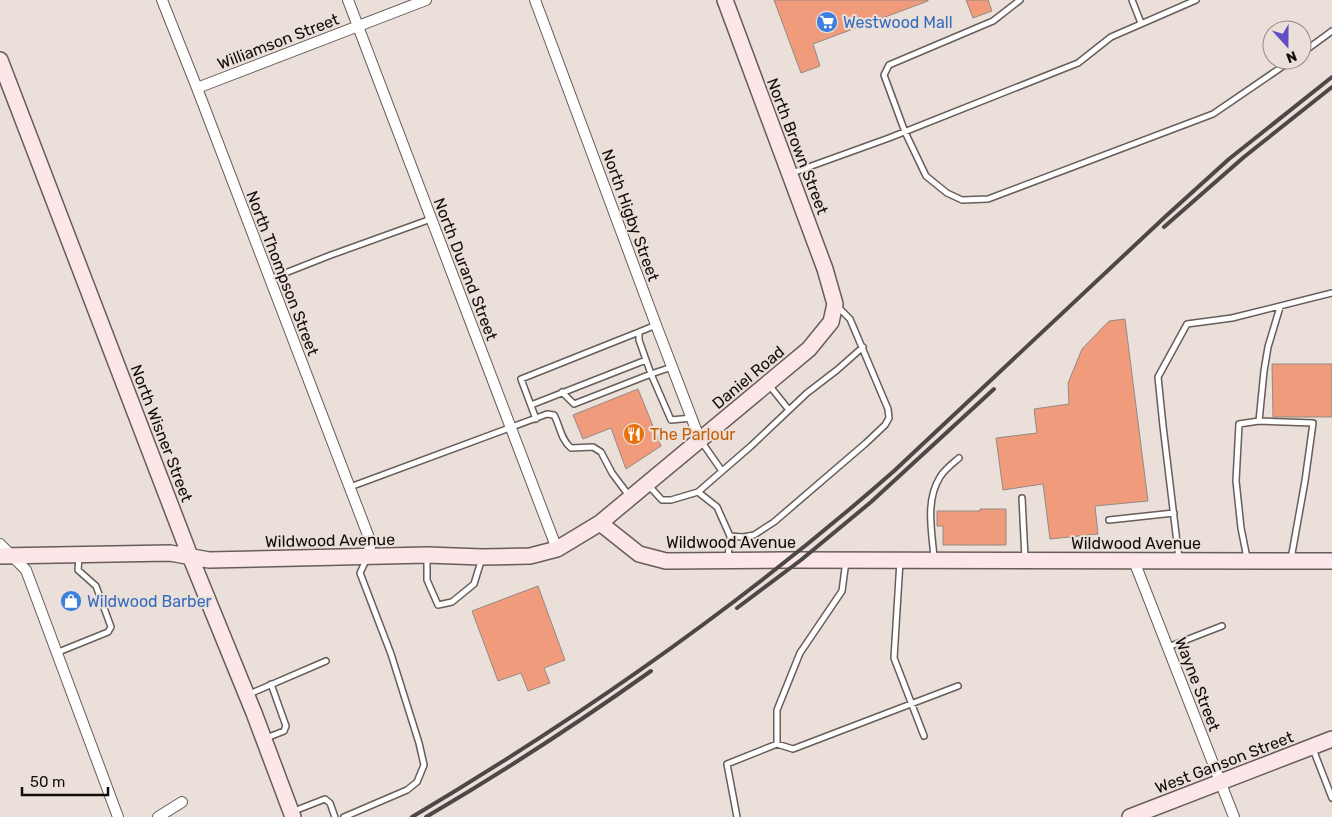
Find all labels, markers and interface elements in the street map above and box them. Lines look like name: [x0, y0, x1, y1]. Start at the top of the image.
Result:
street label: Williamson Street: [215, 10, 342, 73]
supermarket icon: Westwood Mall: [815, 10, 839, 34]
place label: Westwood Mall: [843, 13, 953, 32]
north arrow: [1262, 20, 1312, 70]
text: N: [1284, 47, 1299, 66]
street label: North Brown Street: [763, 75, 832, 217]
street label: North Higby Street: [598, 147, 663, 284]
street label: North Thompson Street: [242, 188, 323, 358]
street label: North Durand Street: [430, 195, 501, 343]
street label: Daniel Road: [708, 342, 788, 413]
street label: North Wisner Street: [127, 362, 196, 504]
restaurant icon: The Parlour: [622, 422, 646, 446]
place label: The Parlour: [650, 425, 735, 444]
street label: Wildwood Avenue: [265, 530, 395, 551]
street label: Wildwood Avenue: [666, 533, 796, 552]
street label: Wildwood Avenue: [1071, 534, 1201, 553]
shop icon: Wildwood Barber: [59, 589, 83, 613]
place label: Wildwood Barber: [87, 592, 212, 611]
street label: Wayne Street: [1171, 635, 1224, 734]
street label: West Ganson Street: [1152, 727, 1296, 798]
scale bar: [22, 764, 109, 796]
text: 50 m: [30, 773, 65, 791]

